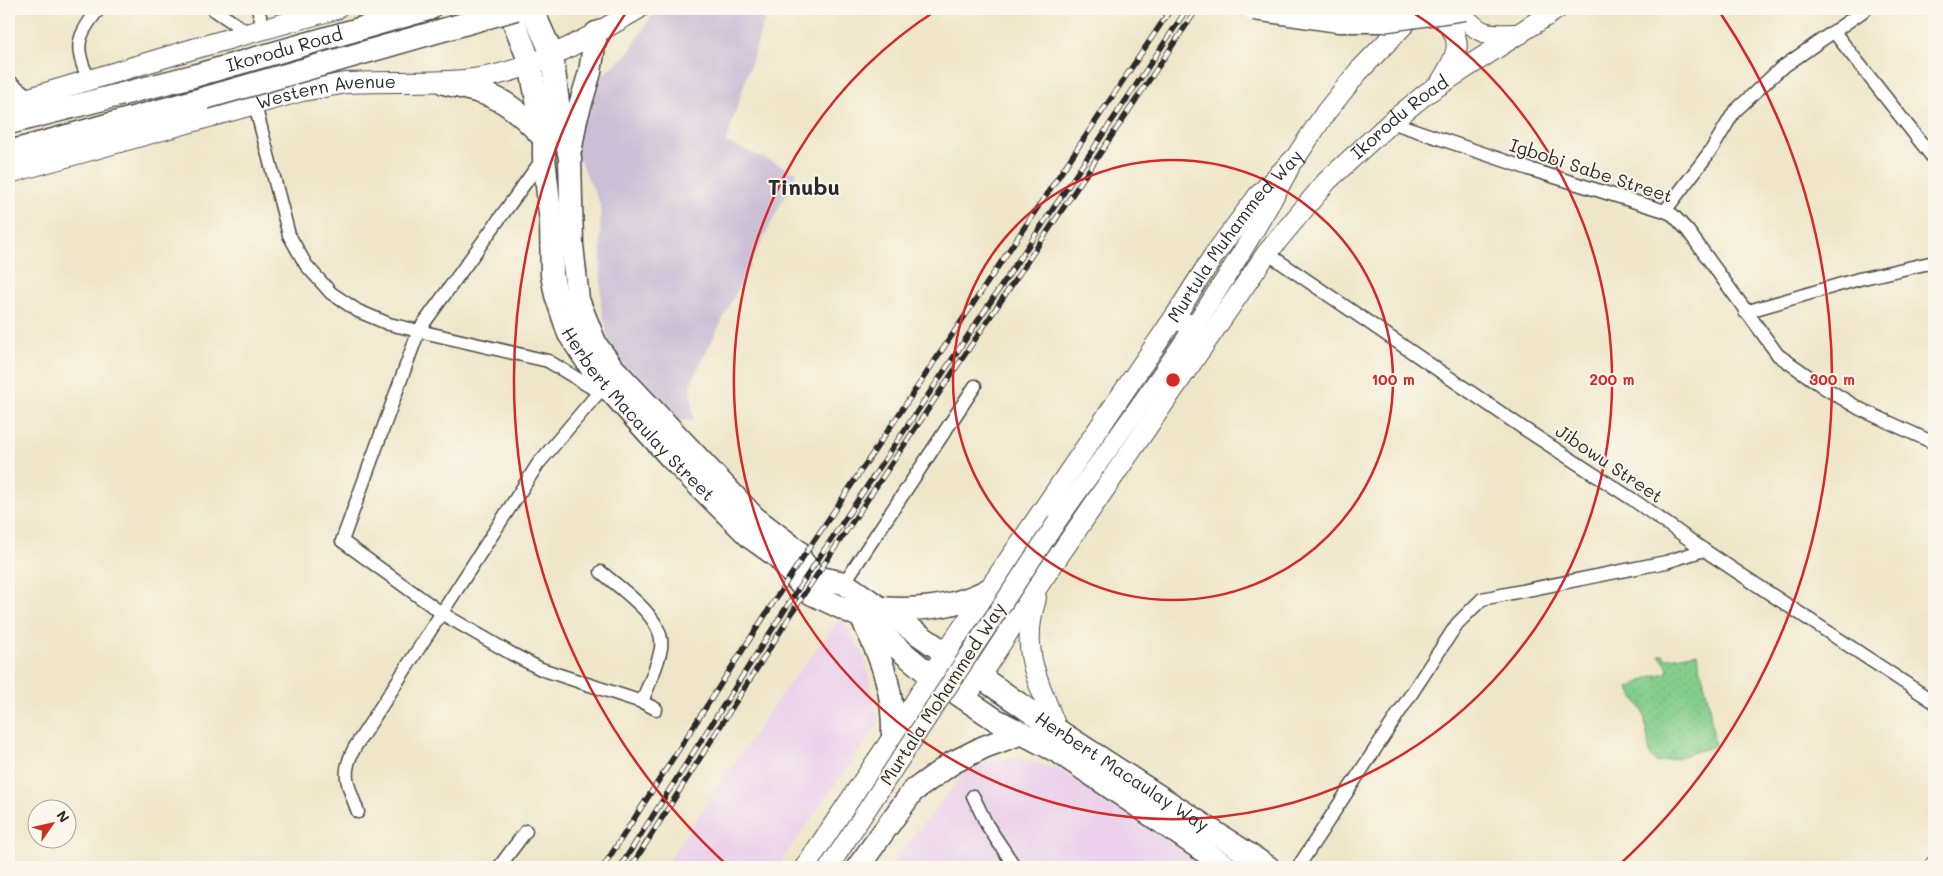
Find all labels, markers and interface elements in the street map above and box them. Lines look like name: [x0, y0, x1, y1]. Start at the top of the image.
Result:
street label: Ikorodu Road: [223, 21, 345, 77]
street label: Western Avenue: [253, 69, 396, 114]
street label: Ikorodu Road: [1345, 69, 1452, 164]
street label: Igbobi Sabe Street: [1507, 132, 1676, 208]
street label: Murtula Muhammed Way: [1161, 145, 1308, 327]
district label: Tinubu: [768, 172, 840, 201]
street label: Herbert Macaulay Street: [556, 322, 720, 506]
text: 100 m: [1371, 369, 1415, 389]
text: 200 m: [1590, 369, 1635, 389]
text: 300 m: [1809, 369, 1855, 389]
centre of rings: [1164, 371, 1182, 389]
street label: Jibowu Street: [1551, 418, 1668, 508]
street label: Murtala Mohammed Way: [874, 597, 1010, 790]
street label: Herbert Macaulay Way: [1031, 706, 1214, 837]
north arrow: [28, 798, 78, 848]
text: N: [52, 807, 74, 826]

